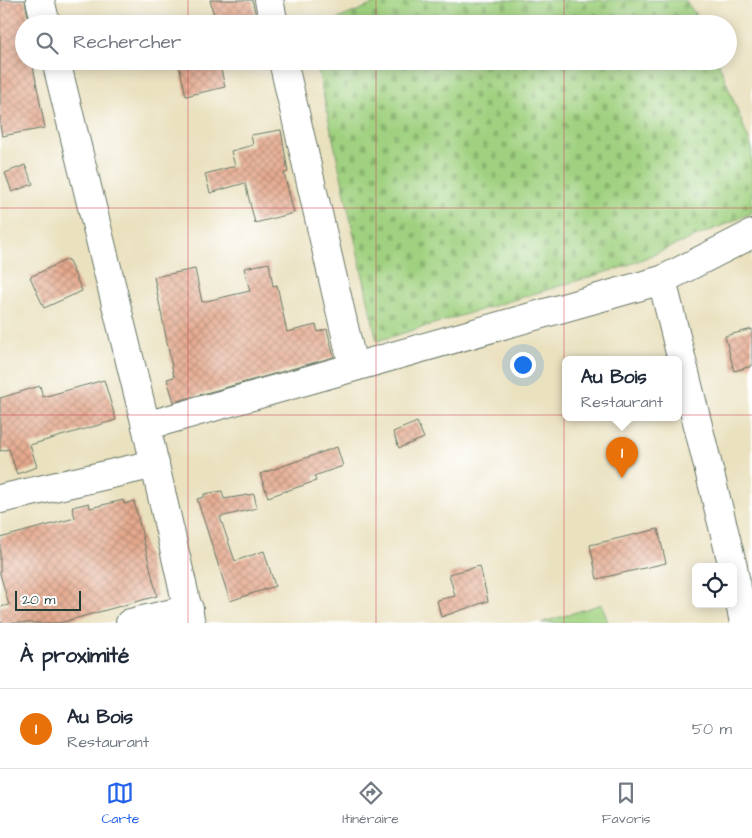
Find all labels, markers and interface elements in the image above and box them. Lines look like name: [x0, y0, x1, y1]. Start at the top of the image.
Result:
search box: [15, 15, 737, 70]
icon: search: [33, 29, 61, 57]
text: Rechercher: [73, 29, 181, 56]
your location: [510, 352, 536, 378]
popup: [562, 356, 682, 421]
text: Au Bois: [581, 364, 647, 391]
text: Restaurant: [581, 391, 663, 413]
pin: 1: [606, 437, 638, 478]
map controls: [692, 563, 737, 608]
button: locate: [692, 563, 737, 608]
scale bar: [15, 588, 81, 611]
text: 20 m: [22, 590, 55, 610]
text: À proximité: [20, 641, 129, 670]
text: Au Bois: [67, 704, 133, 731]
text: 1: [35, 718, 37, 740]
text: 50 m: [692, 718, 732, 740]
text: Restaurant: [67, 731, 149, 753]
tab: Carte: [101, 779, 139, 829]
tab: Itinéraire: [342, 779, 399, 829]
tab: Favoris: [602, 779, 651, 829]

